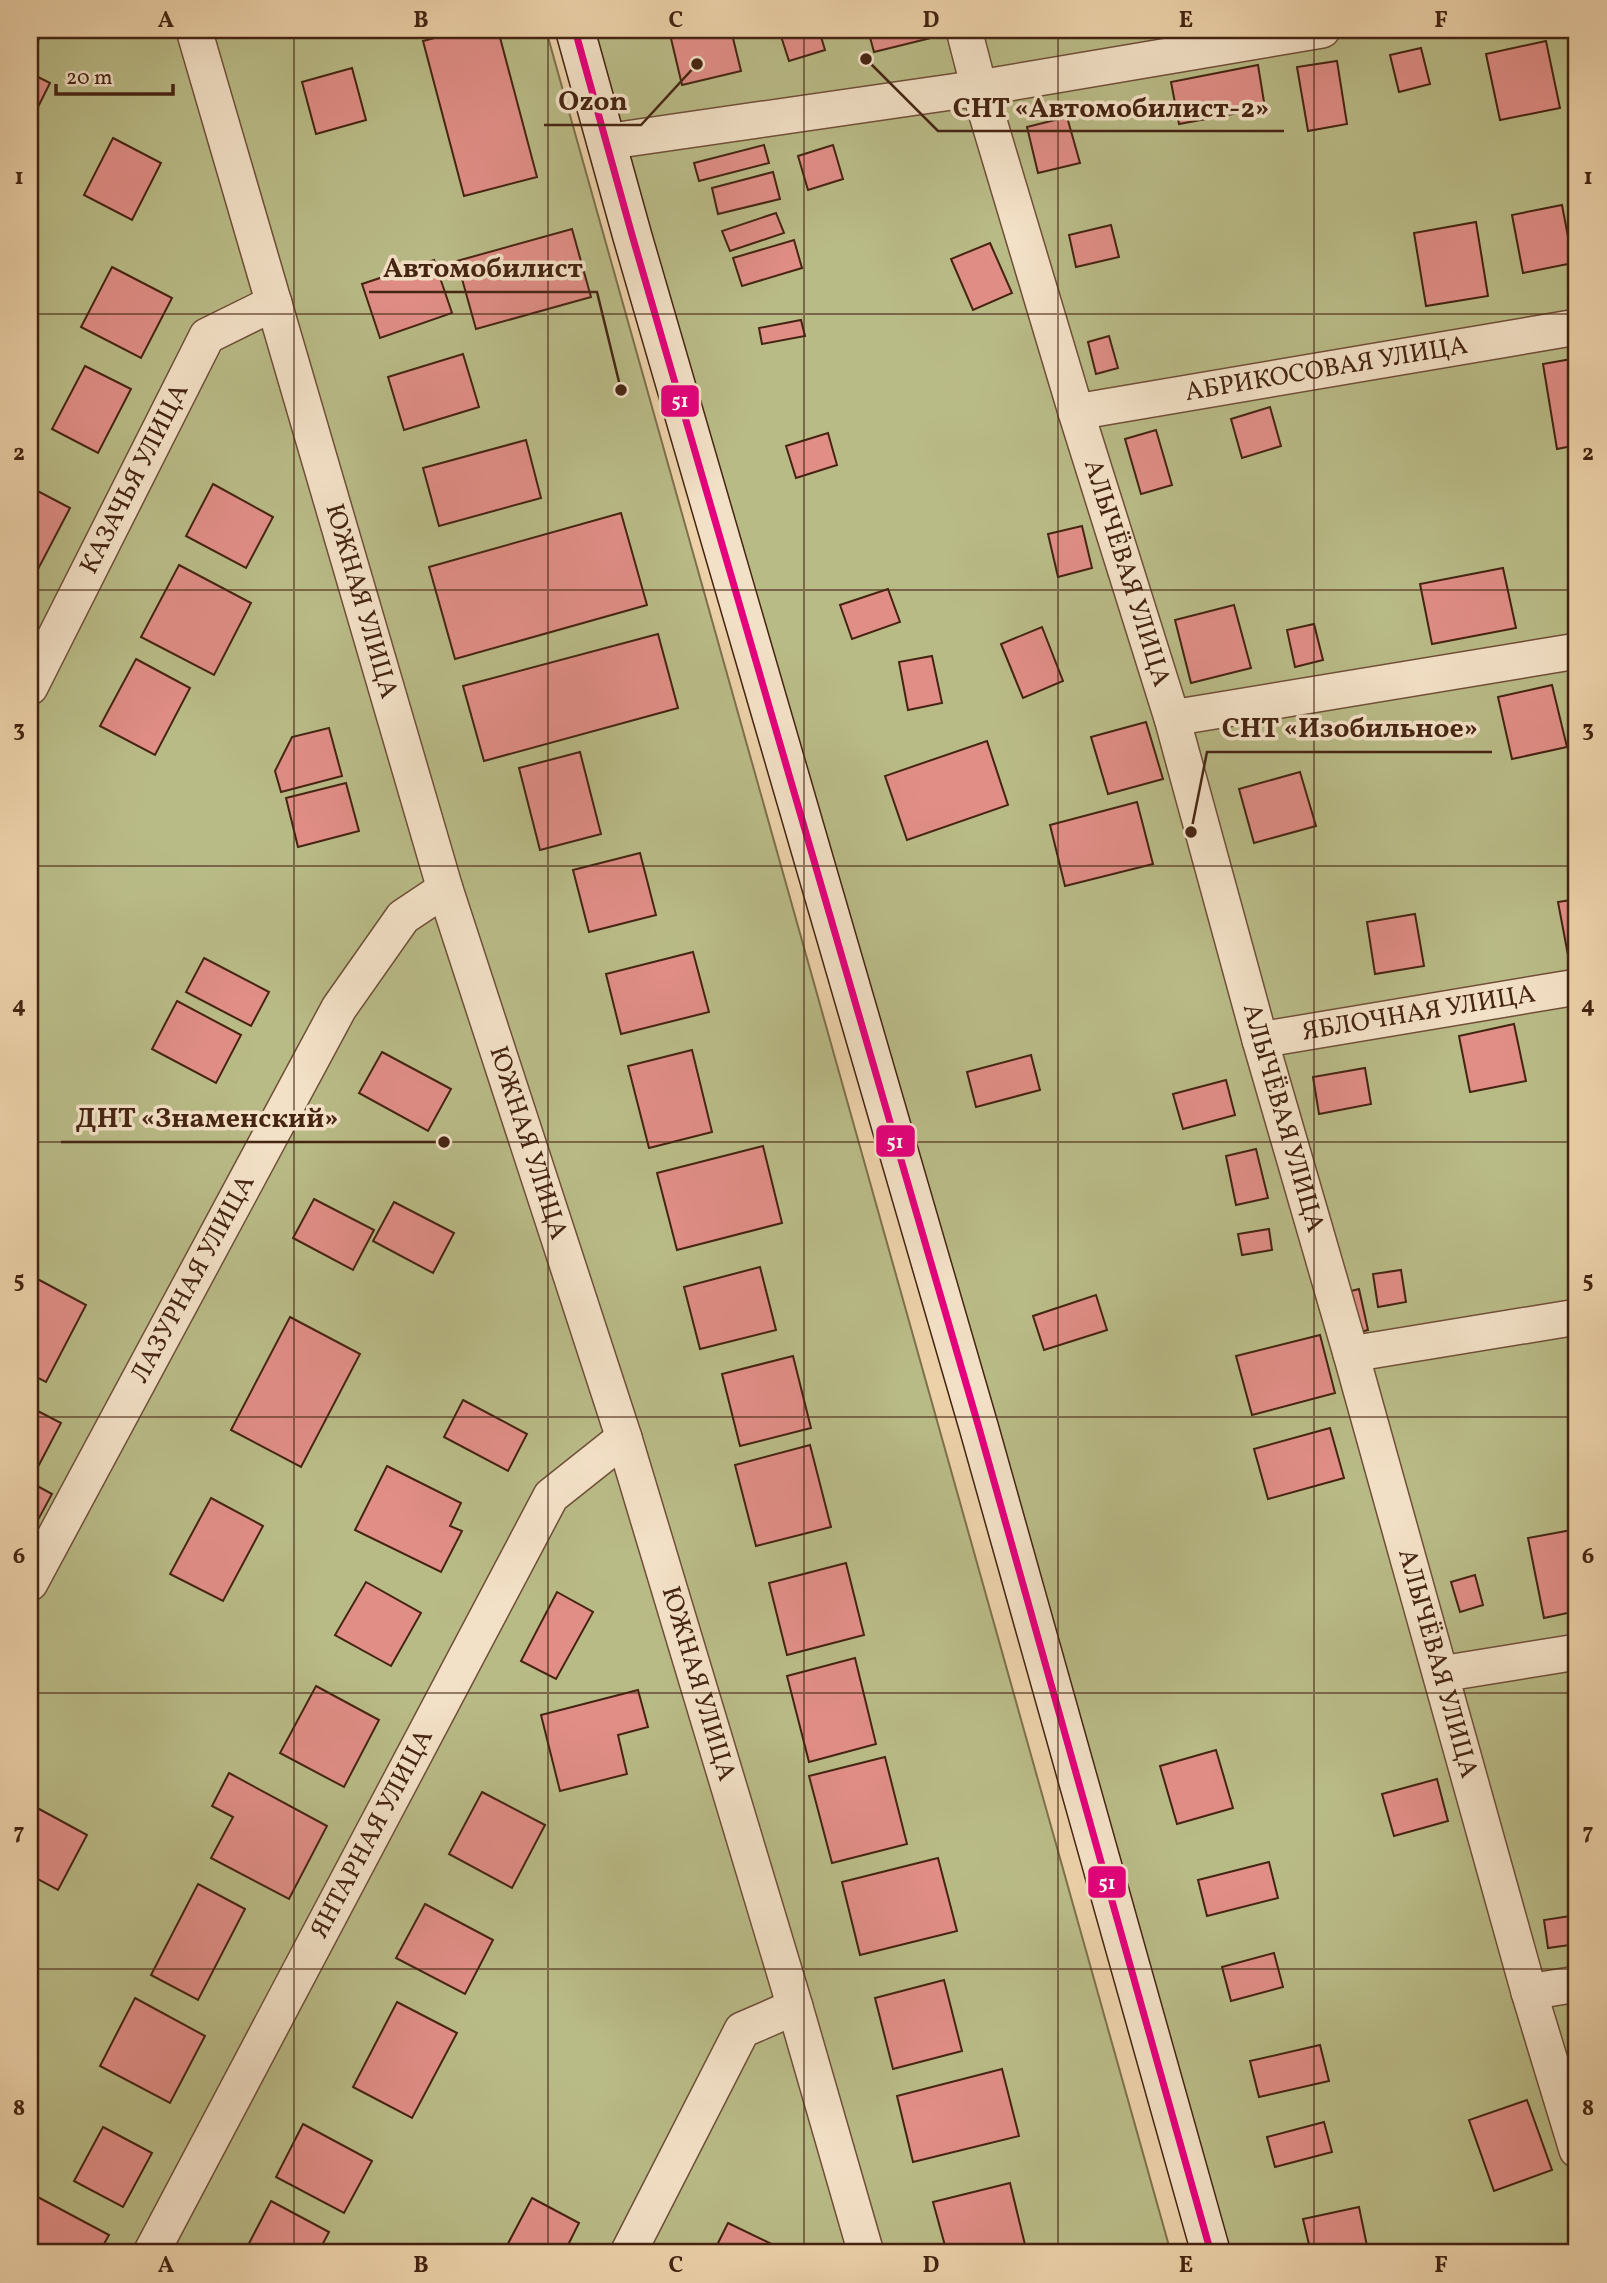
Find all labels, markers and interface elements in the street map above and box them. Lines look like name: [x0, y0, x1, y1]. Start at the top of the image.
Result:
text: A: [158, 5, 174, 37]
text: B: [413, 5, 429, 37]
text: C: [669, 5, 683, 37]
text: D: [923, 5, 940, 37]
text: E: [1179, 5, 1193, 37]
text: F: [1434, 5, 1448, 37]
scale bar: [56, 52, 173, 96]
text: 20 m: [66, 64, 112, 93]
callout: Ozon: [544, 76, 641, 125]
callout: СНТ «Автомобилист-2»: [938, 82, 1284, 131]
text: Ozon: [558, 83, 628, 122]
text: СНТ «Автомобилист-2»: [953, 90, 1269, 129]
text: 1: [14, 162, 24, 194]
text: 1: [1583, 162, 1593, 194]
callout: Автомобилист: [369, 243, 597, 292]
text: Автомобилист: [383, 250, 583, 289]
street label: АБРИКОСОВАЯ УЛИЦА: [1182, 328, 1470, 411]
street label: КАЗАЧЬЯ УЛИЦА: [72, 377, 198, 581]
line badge: 51: [660, 384, 700, 418]
text: 51: [672, 389, 688, 415]
text: 2: [13, 438, 25, 470]
text: 2: [1582, 438, 1594, 470]
street label: АЛЫЧЁВАЯ УЛИЦА: [1074, 455, 1179, 691]
street label: ЮЖНАЯ УЛИЦА: [315, 499, 406, 703]
callout: СНТ «Изобильное»: [1207, 703, 1492, 752]
text: СНТ «Изобильное»: [1222, 710, 1478, 749]
text: 3: [13, 714, 25, 746]
text: 3: [1582, 714, 1594, 746]
street label: ЯБЛОЧНАЯ УЛИЦА: [1299, 976, 1538, 1051]
text: 4: [12, 990, 26, 1022]
text: 4: [1581, 990, 1595, 1022]
street label: АЛЫЧЁВАЯ УЛИЦА: [1233, 1000, 1333, 1237]
street label: ЮЖНАЯ УЛИЦА: [479, 1042, 576, 1244]
callout: ДНТ «Знаменский»: [61, 1093, 353, 1142]
text: ДНТ «Знаменский»: [76, 1100, 338, 1139]
line badge: 51: [875, 1124, 916, 1158]
text: 51: [887, 1130, 903, 1156]
street label: ЛАЗУРНАЯ УЛИЦА: [123, 1168, 264, 1390]
text: 5: [13, 1265, 25, 1297]
text: 5: [1582, 1265, 1594, 1297]
text: 6: [13, 1541, 25, 1573]
text: 6: [1582, 1541, 1594, 1573]
street label: АЛЫЧЁВАЯ УЛИЦА: [1388, 1545, 1486, 1782]
street label: ЮЖНАЯ УЛИЦА: [652, 1582, 744, 1785]
street label: ЯНТАРНАЯ УЛИЦА: [302, 1723, 443, 1945]
text: 7: [14, 1817, 25, 1849]
text: 7: [1583, 1817, 1594, 1849]
line badge: 51: [1087, 1865, 1127, 1899]
text: 51: [1099, 1871, 1115, 1897]
text: 8: [13, 2093, 25, 2125]
text: 8: [1582, 2093, 1594, 2125]
text: A: [158, 2250, 174, 2282]
text: B: [413, 2250, 429, 2282]
text: C: [669, 2250, 683, 2282]
text: D: [923, 2250, 940, 2282]
text: E: [1179, 2250, 1193, 2282]
text: F: [1434, 2250, 1448, 2282]

